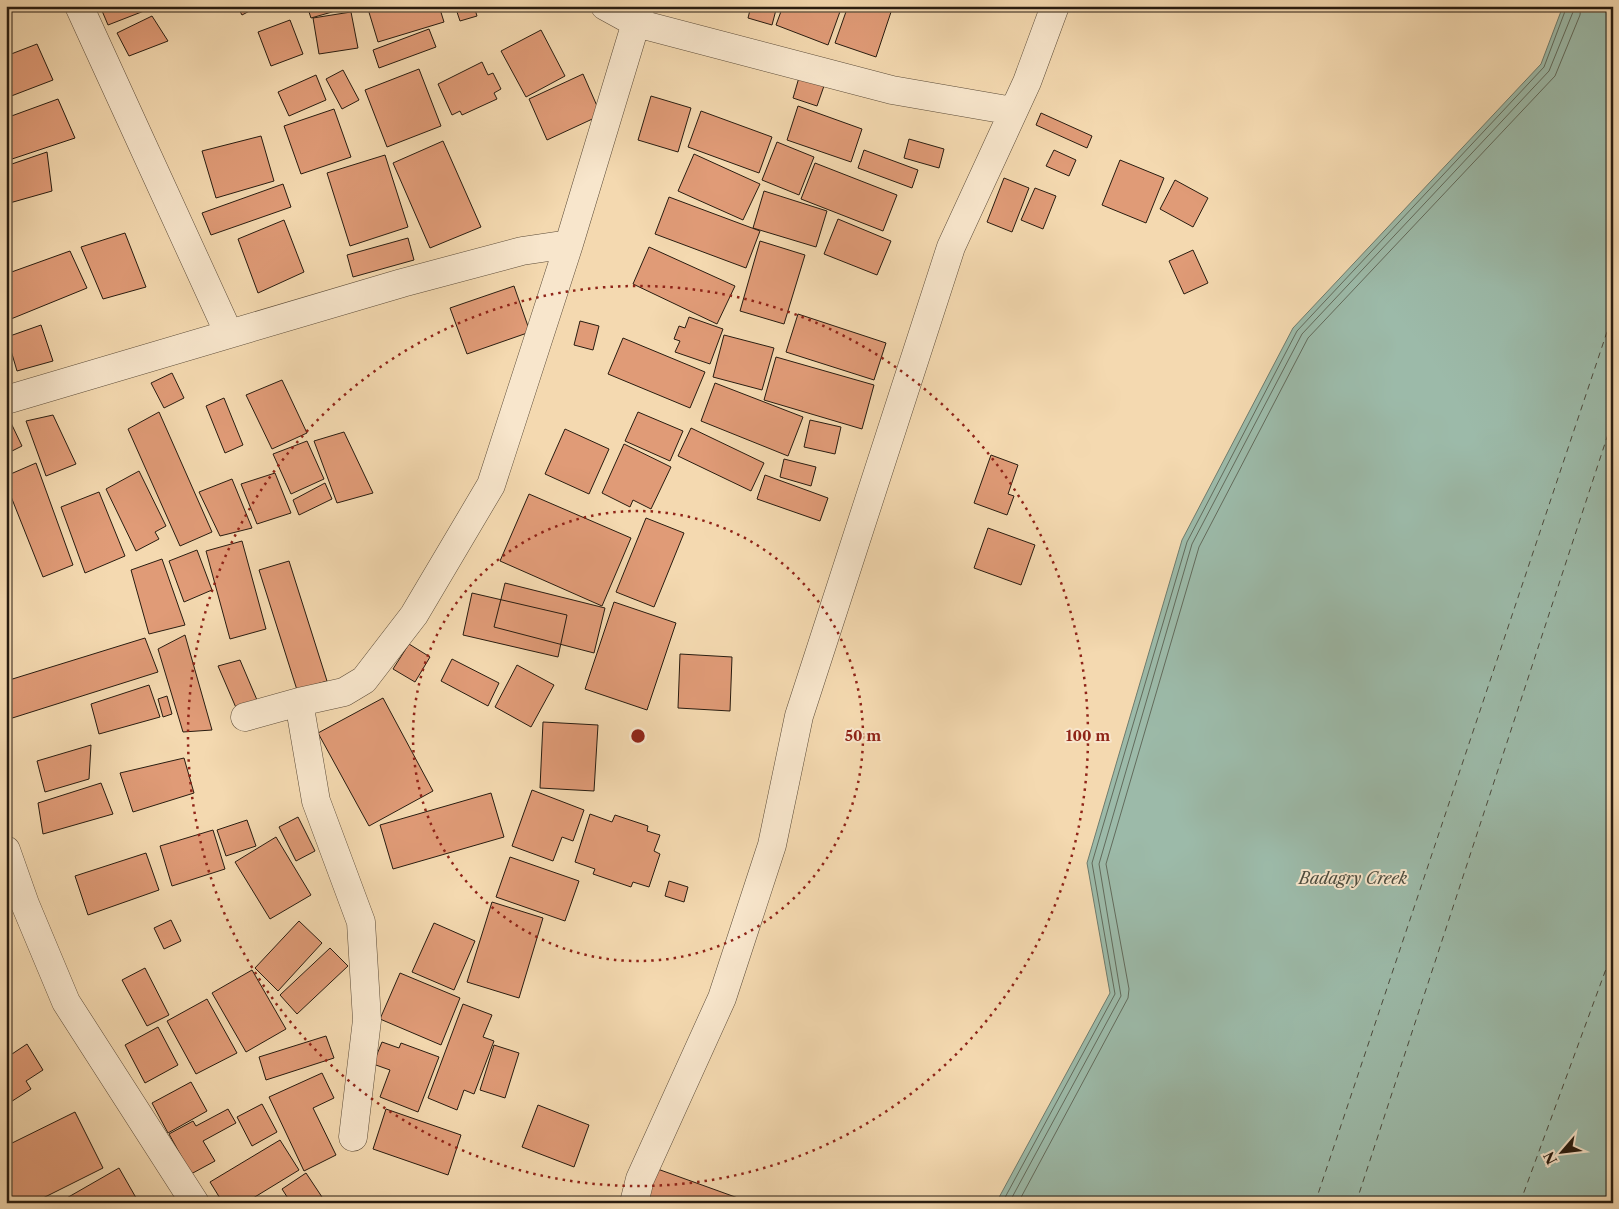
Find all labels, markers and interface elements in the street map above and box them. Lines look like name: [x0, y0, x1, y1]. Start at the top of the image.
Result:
text: 50 m: [845, 726, 881, 745]
text: 100 m: [1066, 726, 1110, 745]
centre of rings: [629, 727, 647, 745]
water label: Badagry Creek: [1297, 868, 1408, 888]
north arrow: [1536, 1126, 1586, 1176]
text: N: [1540, 1149, 1561, 1168]

